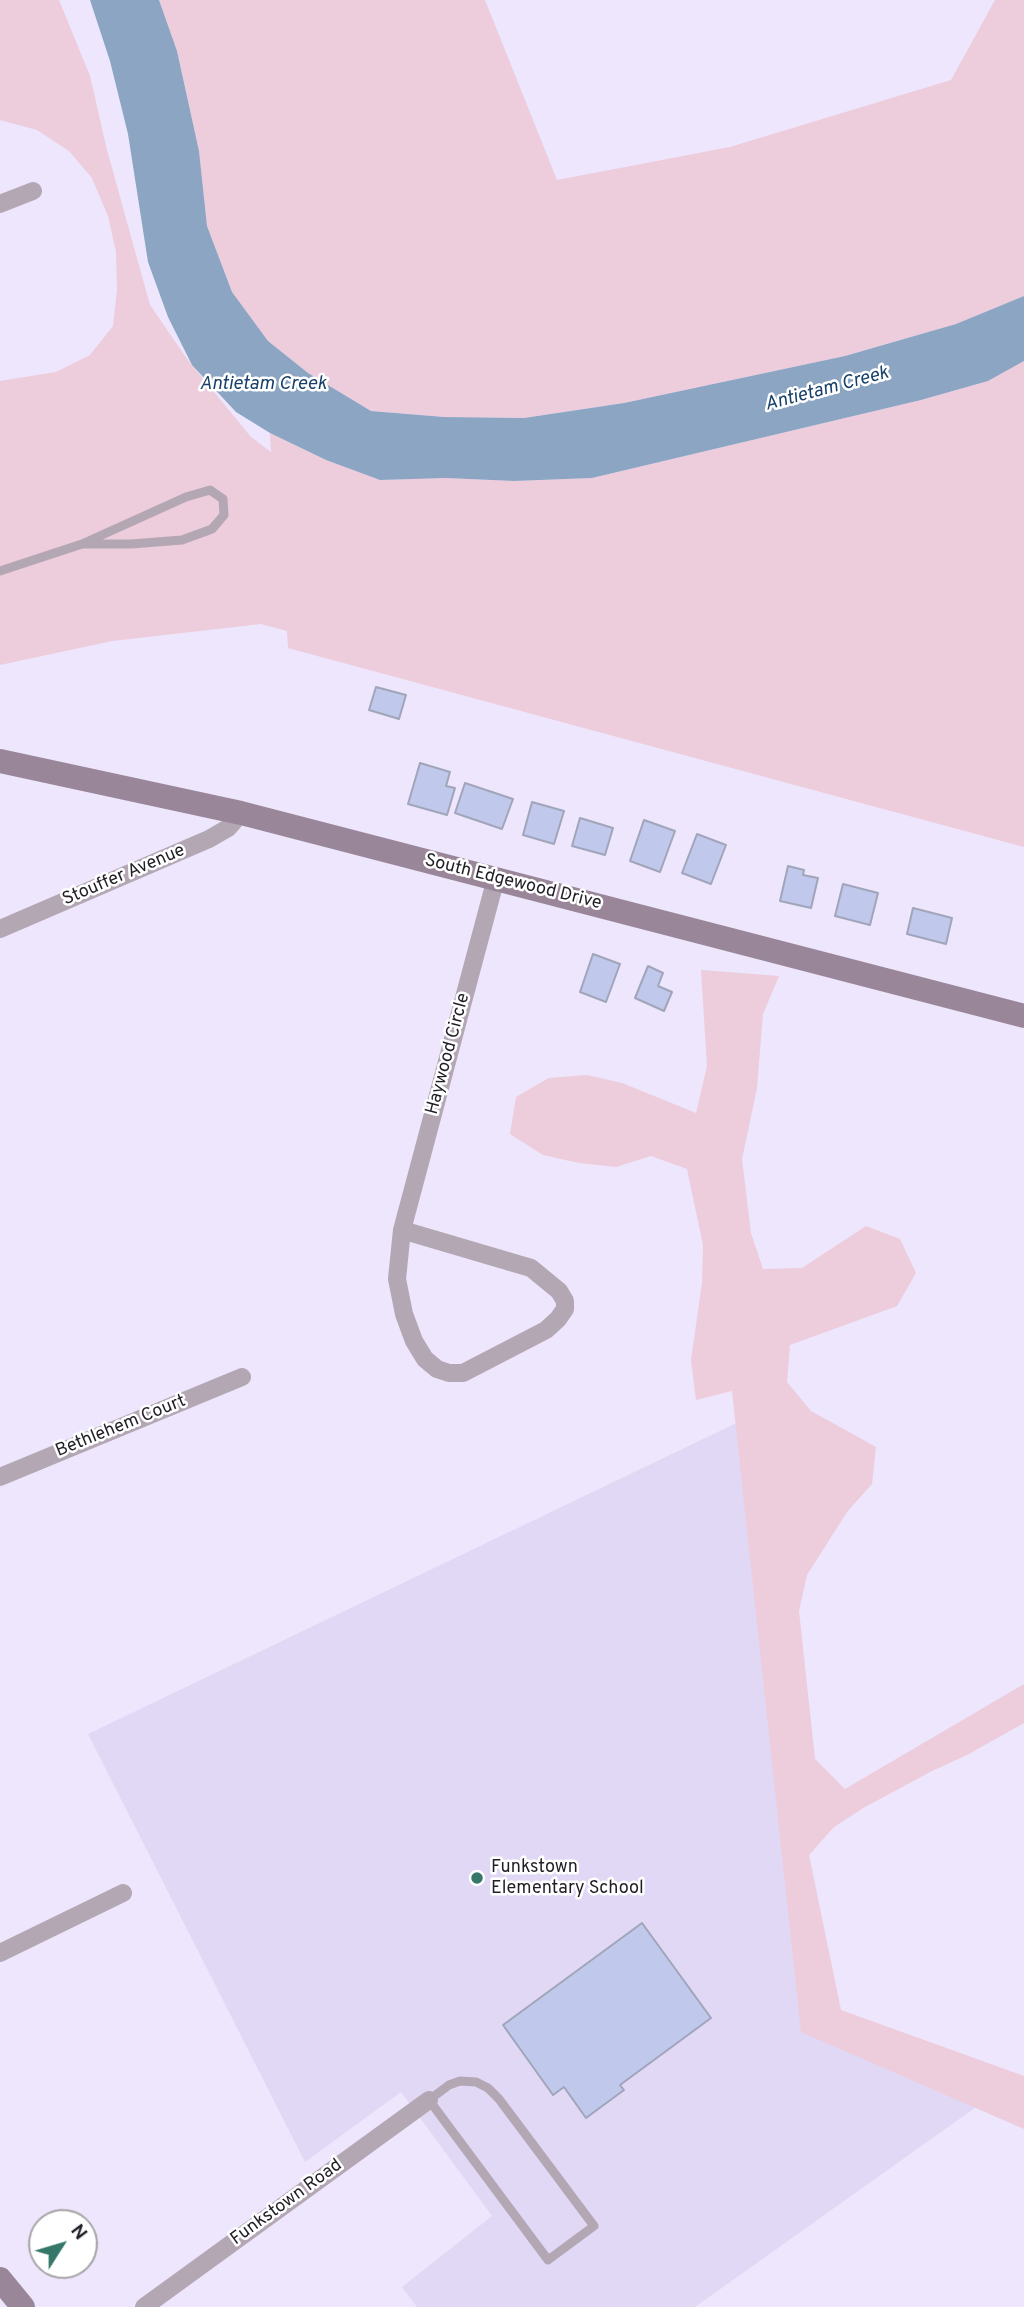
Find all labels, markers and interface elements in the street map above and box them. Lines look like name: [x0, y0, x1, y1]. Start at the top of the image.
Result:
water label: Antietam Creek: [763, 363, 891, 417]
water label: Antietam Creek: [199, 374, 327, 396]
street label: Stouffer Avenue: [60, 841, 188, 911]
street label: South Edgewood Drive: [422, 851, 604, 915]
street label: Haywood Circle: [422, 991, 476, 1117]
street label: Bethlehem Court: [53, 1391, 189, 1463]
place label: Funkstown Elementary School: [491, 1857, 644, 1899]
marker: Funkstown Elementary School: [469, 1870, 485, 1886]
street label: Funkstown Road: [227, 2155, 347, 2251]
north arrow: [28, 2209, 98, 2279]
text: N: [64, 2220, 92, 2245]

